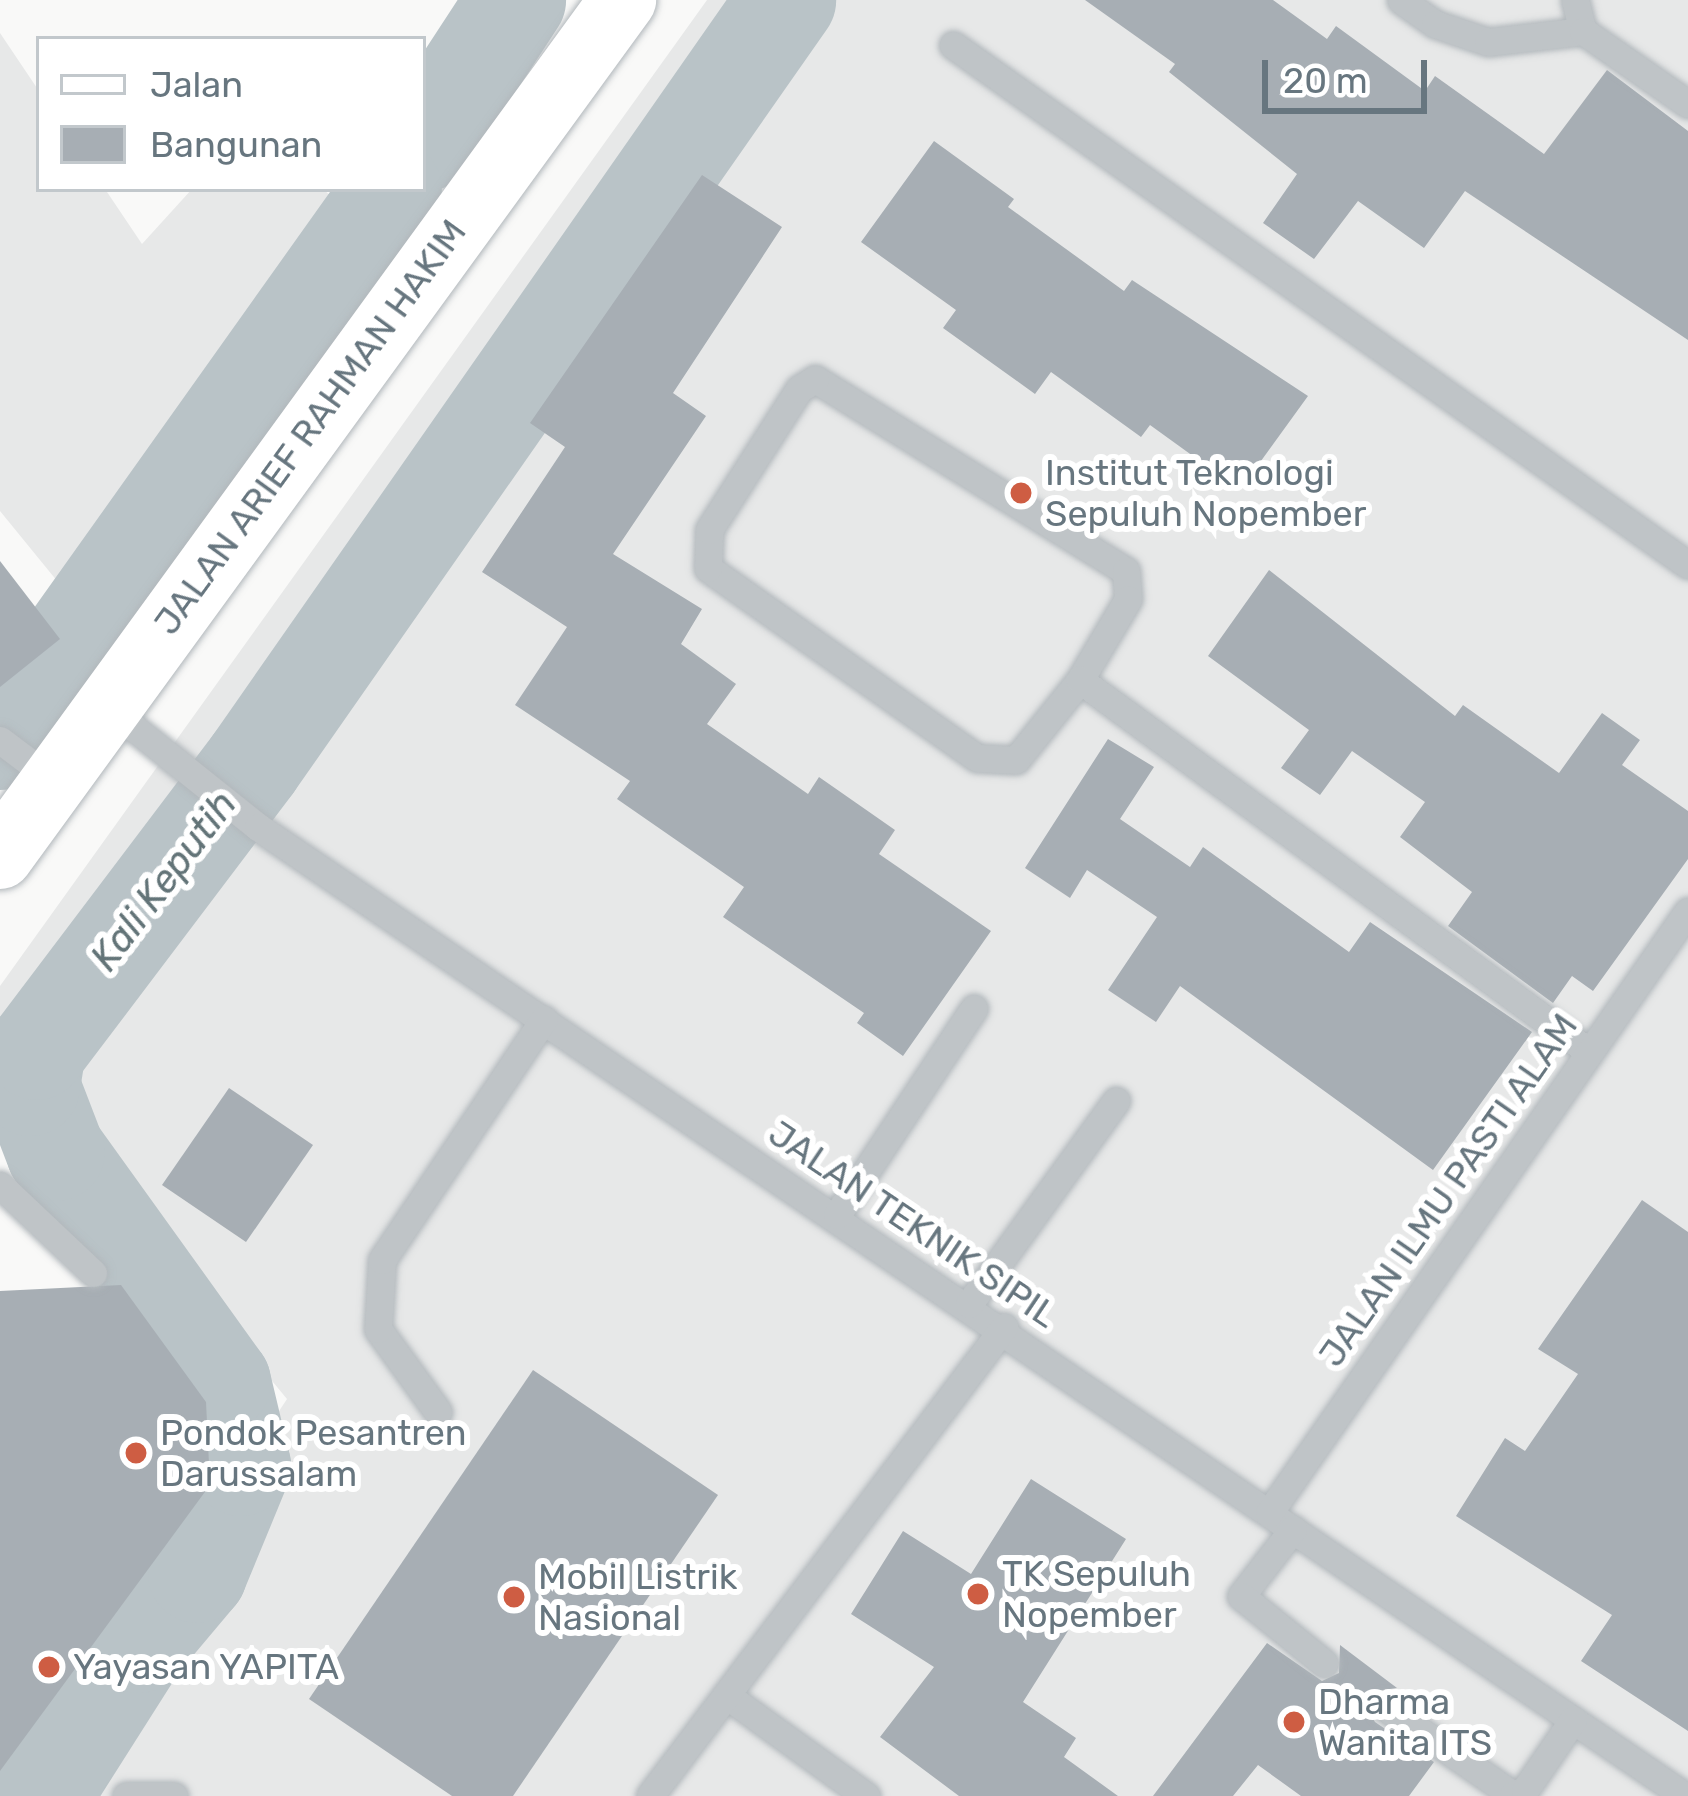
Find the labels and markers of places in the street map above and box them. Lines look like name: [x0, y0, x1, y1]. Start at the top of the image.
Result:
place label: Institut Teknologi Sepuluh Nopember: [1045, 450, 1366, 535]
marker: Institut Teknologi Sepuluh Nopember: [1008, 480, 1034, 506]
place label: Pondok Pesantren Darussalam: [160, 1410, 467, 1495]
marker: Pondok Pesantren Darussalam: [123, 1440, 149, 1466]
place label: TK Sepuluh Nopember: [1002, 1551, 1191, 1636]
place label: Mobil Listrik Nasional: [538, 1554, 737, 1639]
marker: TK Sepuluh Nopember: [965, 1581, 991, 1607]
marker: Mobil Listrik Nasional: [501, 1584, 527, 1610]
place label: Yayasan YAPITA: [73, 1645, 340, 1689]
marker: Yayasan YAPITA: [36, 1654, 62, 1680]
place label: Dharma Wanita ITS: [1318, 1679, 1492, 1764]
marker: Dharma Wanita ITS: [1281, 1709, 1307, 1735]

